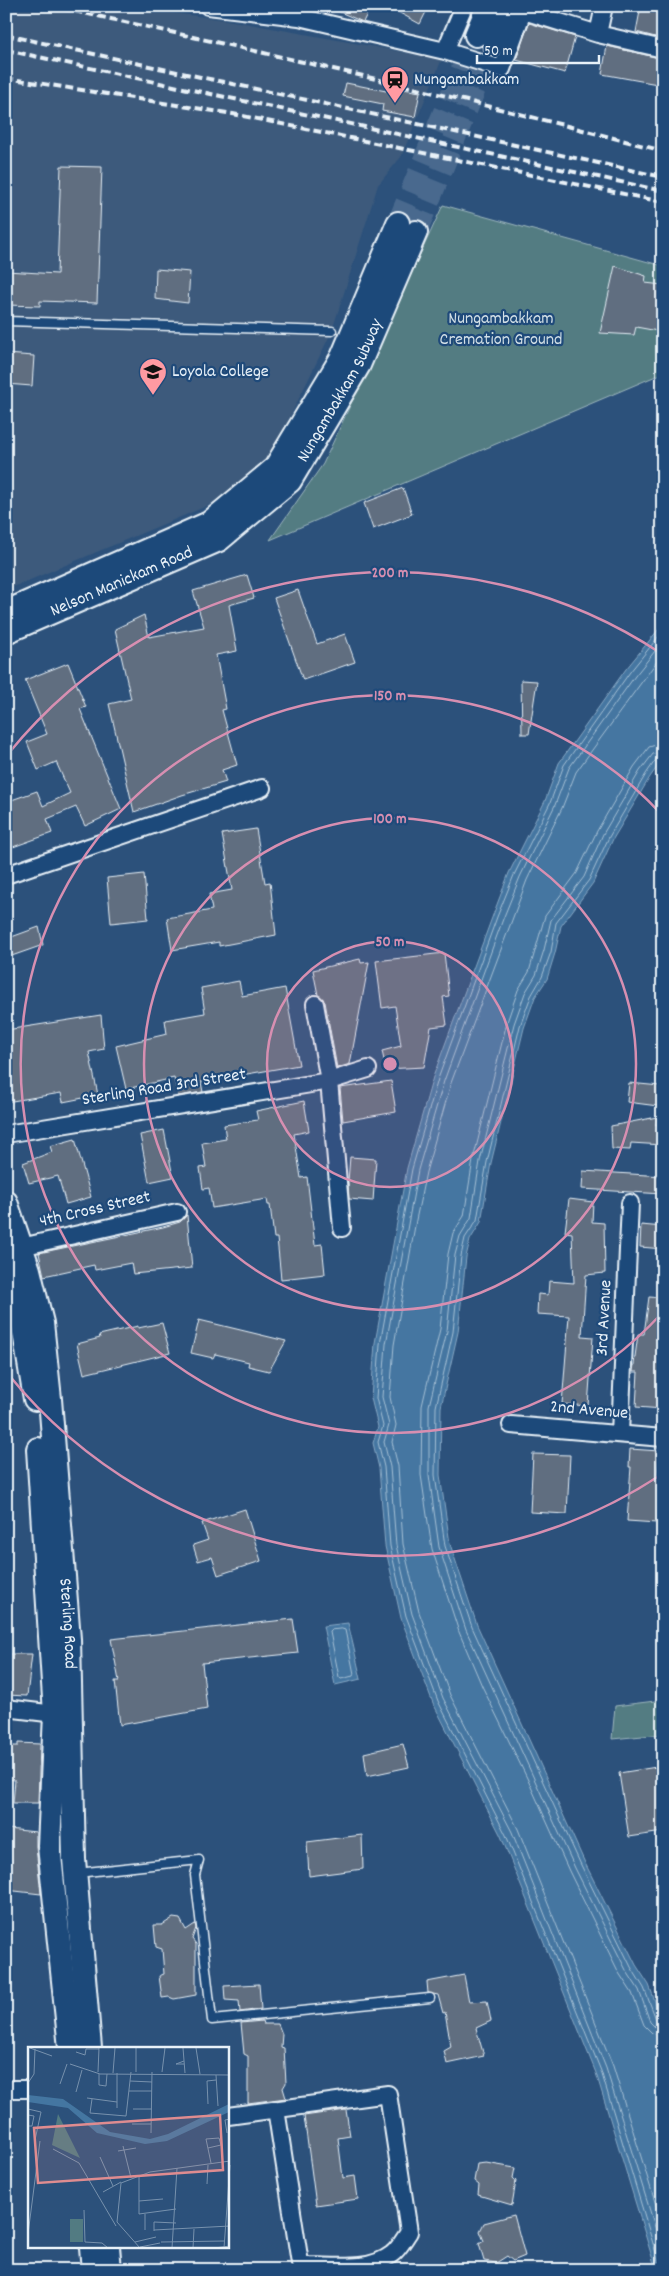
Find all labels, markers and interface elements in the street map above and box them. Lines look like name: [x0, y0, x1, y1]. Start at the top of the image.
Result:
scale bar: [477, 32, 599, 64]
text: 50 m: [484, 41, 513, 63]
station icon: Nungambakkam: [380, 65, 410, 104]
place label: Nungambakkam: [414, 68, 519, 93]
park label: Nungambakkam Cremation Ground: [440, 307, 562, 353]
street label: Nungambakkam Subway: [291, 314, 390, 467]
school or university icon: Loyola College: [138, 357, 168, 396]
place label: Loyola College: [172, 360, 269, 385]
street label: Nelson Manickam Road: [46, 540, 197, 624]
text: 200 m: [372, 563, 408, 585]
text: 150 m: [374, 686, 406, 708]
text: 100 m: [373, 809, 407, 831]
text: 50 m: [376, 932, 404, 954]
centre of rings: [381, 1055, 399, 1073]
street label: Sterling Road 3rd Street: [80, 1063, 248, 1113]
street label: 4th Cross Street: [37, 1185, 153, 1235]
street label: 3rd Avenue: [591, 1279, 619, 1357]
street label: 2nd Avenue: [549, 1395, 629, 1427]
street label: Sterling Road: [52, 1577, 82, 1669]
inset map: [28, 2047, 229, 2248]

